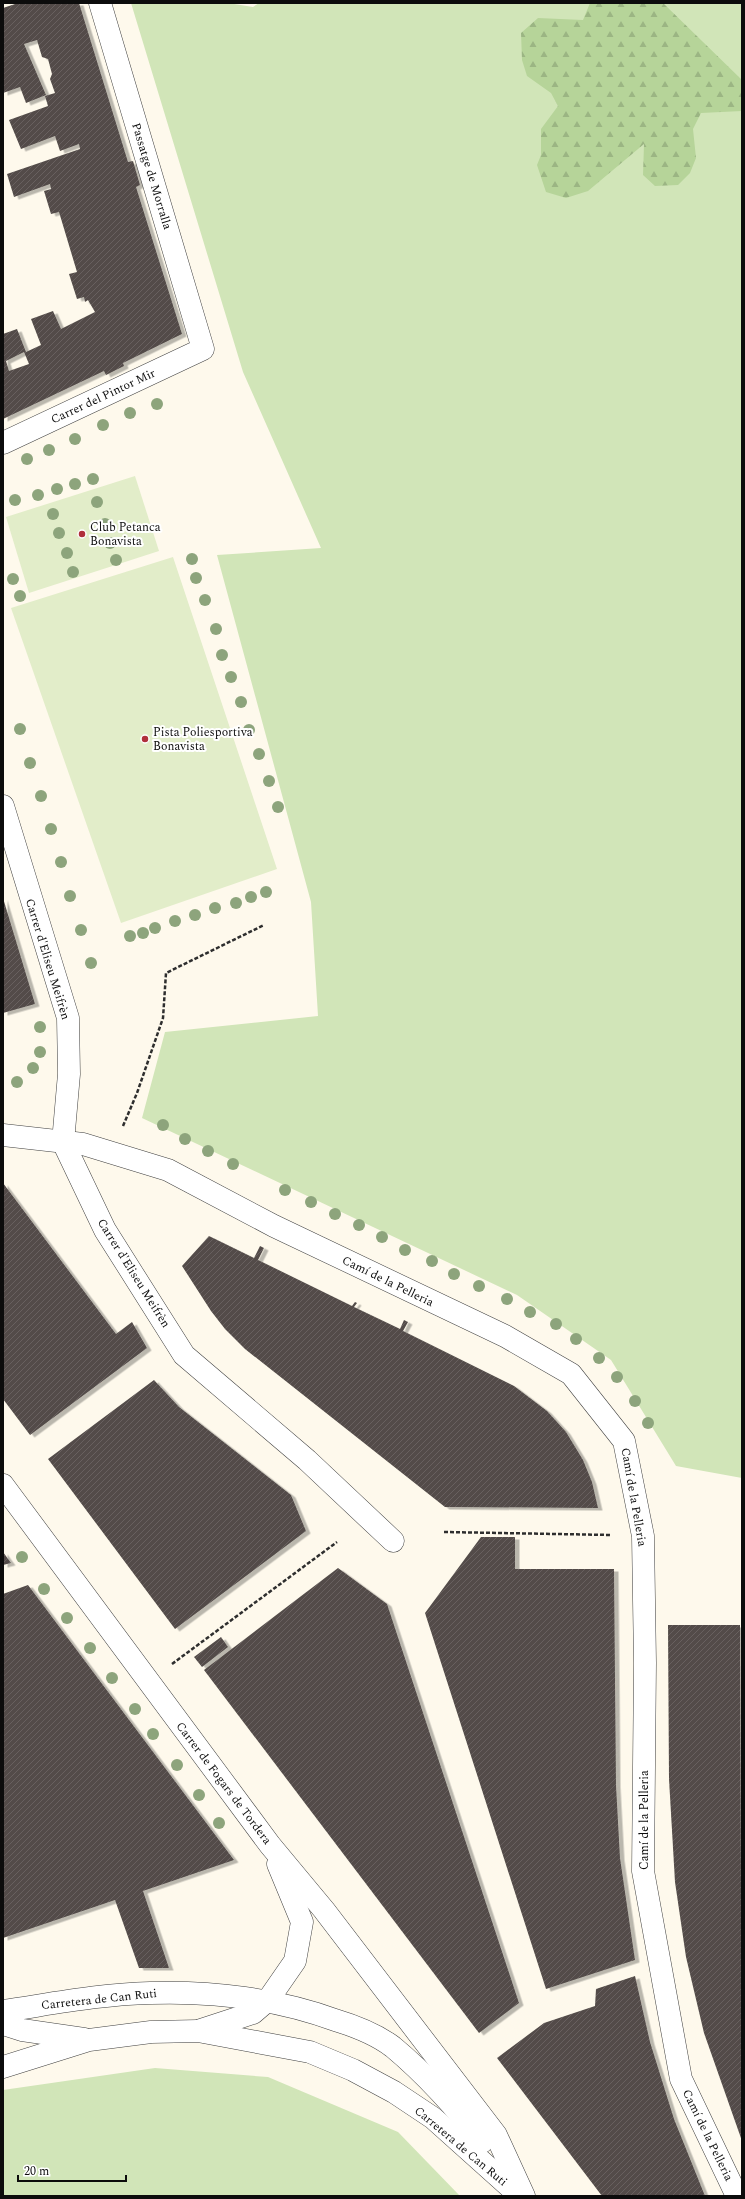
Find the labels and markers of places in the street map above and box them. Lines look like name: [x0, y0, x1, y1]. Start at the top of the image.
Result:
place label: Club Petanca Bonavista: [90, 518, 161, 551]
marker: Club Petanca Bonavista: [77, 529, 87, 539]
place label: Pista Poliesportiva Bonavista: [153, 723, 253, 756]
marker: Pista Poliesportiva Bonavista: [140, 734, 150, 744]

